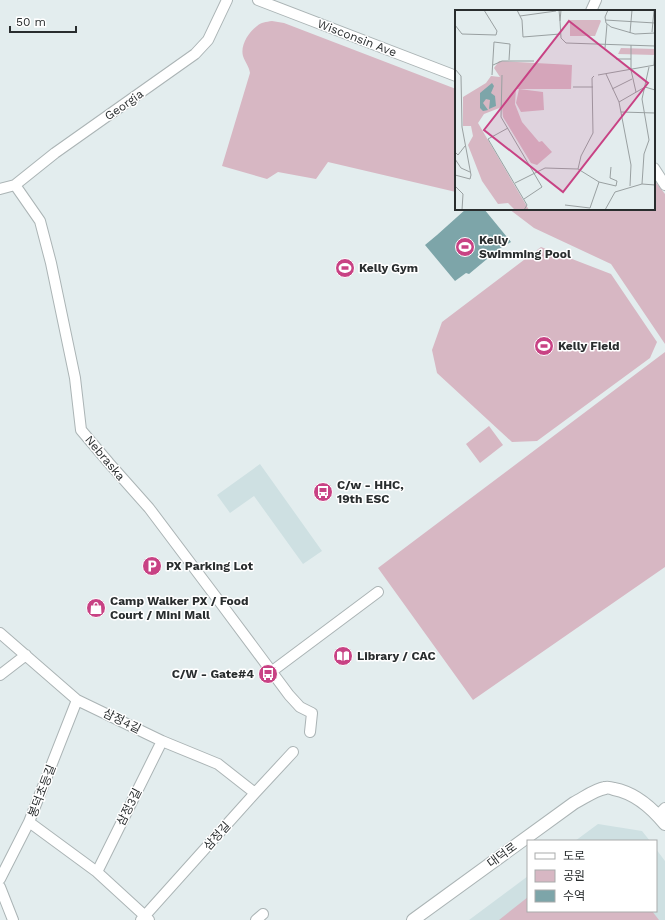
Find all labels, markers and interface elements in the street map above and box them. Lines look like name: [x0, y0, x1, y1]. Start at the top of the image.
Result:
scale bar: [10, 8, 76, 34]
inset map: [455, 10, 655, 210]
text: 50 m: [16, 15, 46, 29]
street label: Wisconsin Ave: [315, 16, 399, 60]
street label: Georgia: [102, 87, 146, 123]
place label: Kelly Swimming Pool: [479, 233, 571, 261]
sports icon: Kelly Swimming Pool: [454, 236, 476, 258]
sports icon: Kelly Gym: [334, 257, 356, 279]
place label: Kelly Gym: [359, 261, 418, 275]
sports icon: Kelly Field: [533, 335, 555, 357]
place label: Kelly Field: [558, 339, 620, 353]
street label: Nebraska: [82, 433, 128, 484]
place label: C/w - HHC, 19th ESC: [337, 478, 404, 506]
bus stop icon: C/w - HHC, 19th ESC: [312, 481, 334, 503]
parking icon: PX Parking Lot: [141, 555, 163, 577]
place label: PX Parking Lot: [166, 559, 254, 573]
place label: Camp Walker PX / Food Court / Mini Mall: [110, 594, 248, 622]
shop icon: Camp Walker PX / Food Court / Mini Mall: [85, 597, 107, 619]
library icon: Library / CAC: [332, 645, 354, 667]
place label: Library / CAC: [357, 649, 436, 663]
bus stop icon: C/W - Gate#4: [257, 663, 279, 685]
place label: C/W - Gate#4: [172, 667, 254, 681]
street label: 삼정4길: [101, 706, 143, 736]
street label: 봉덕초등길: [26, 763, 58, 819]
street label: 삼정3길: [114, 786, 144, 828]
street label: 삼정길: [201, 819, 233, 853]
street label: 대덕로: [484, 840, 520, 870]
legend: [527, 840, 657, 912]
text: 도로: [563, 849, 585, 863]
text: 공원: [563, 869, 585, 883]
text: 수역: [563, 889, 585, 903]

